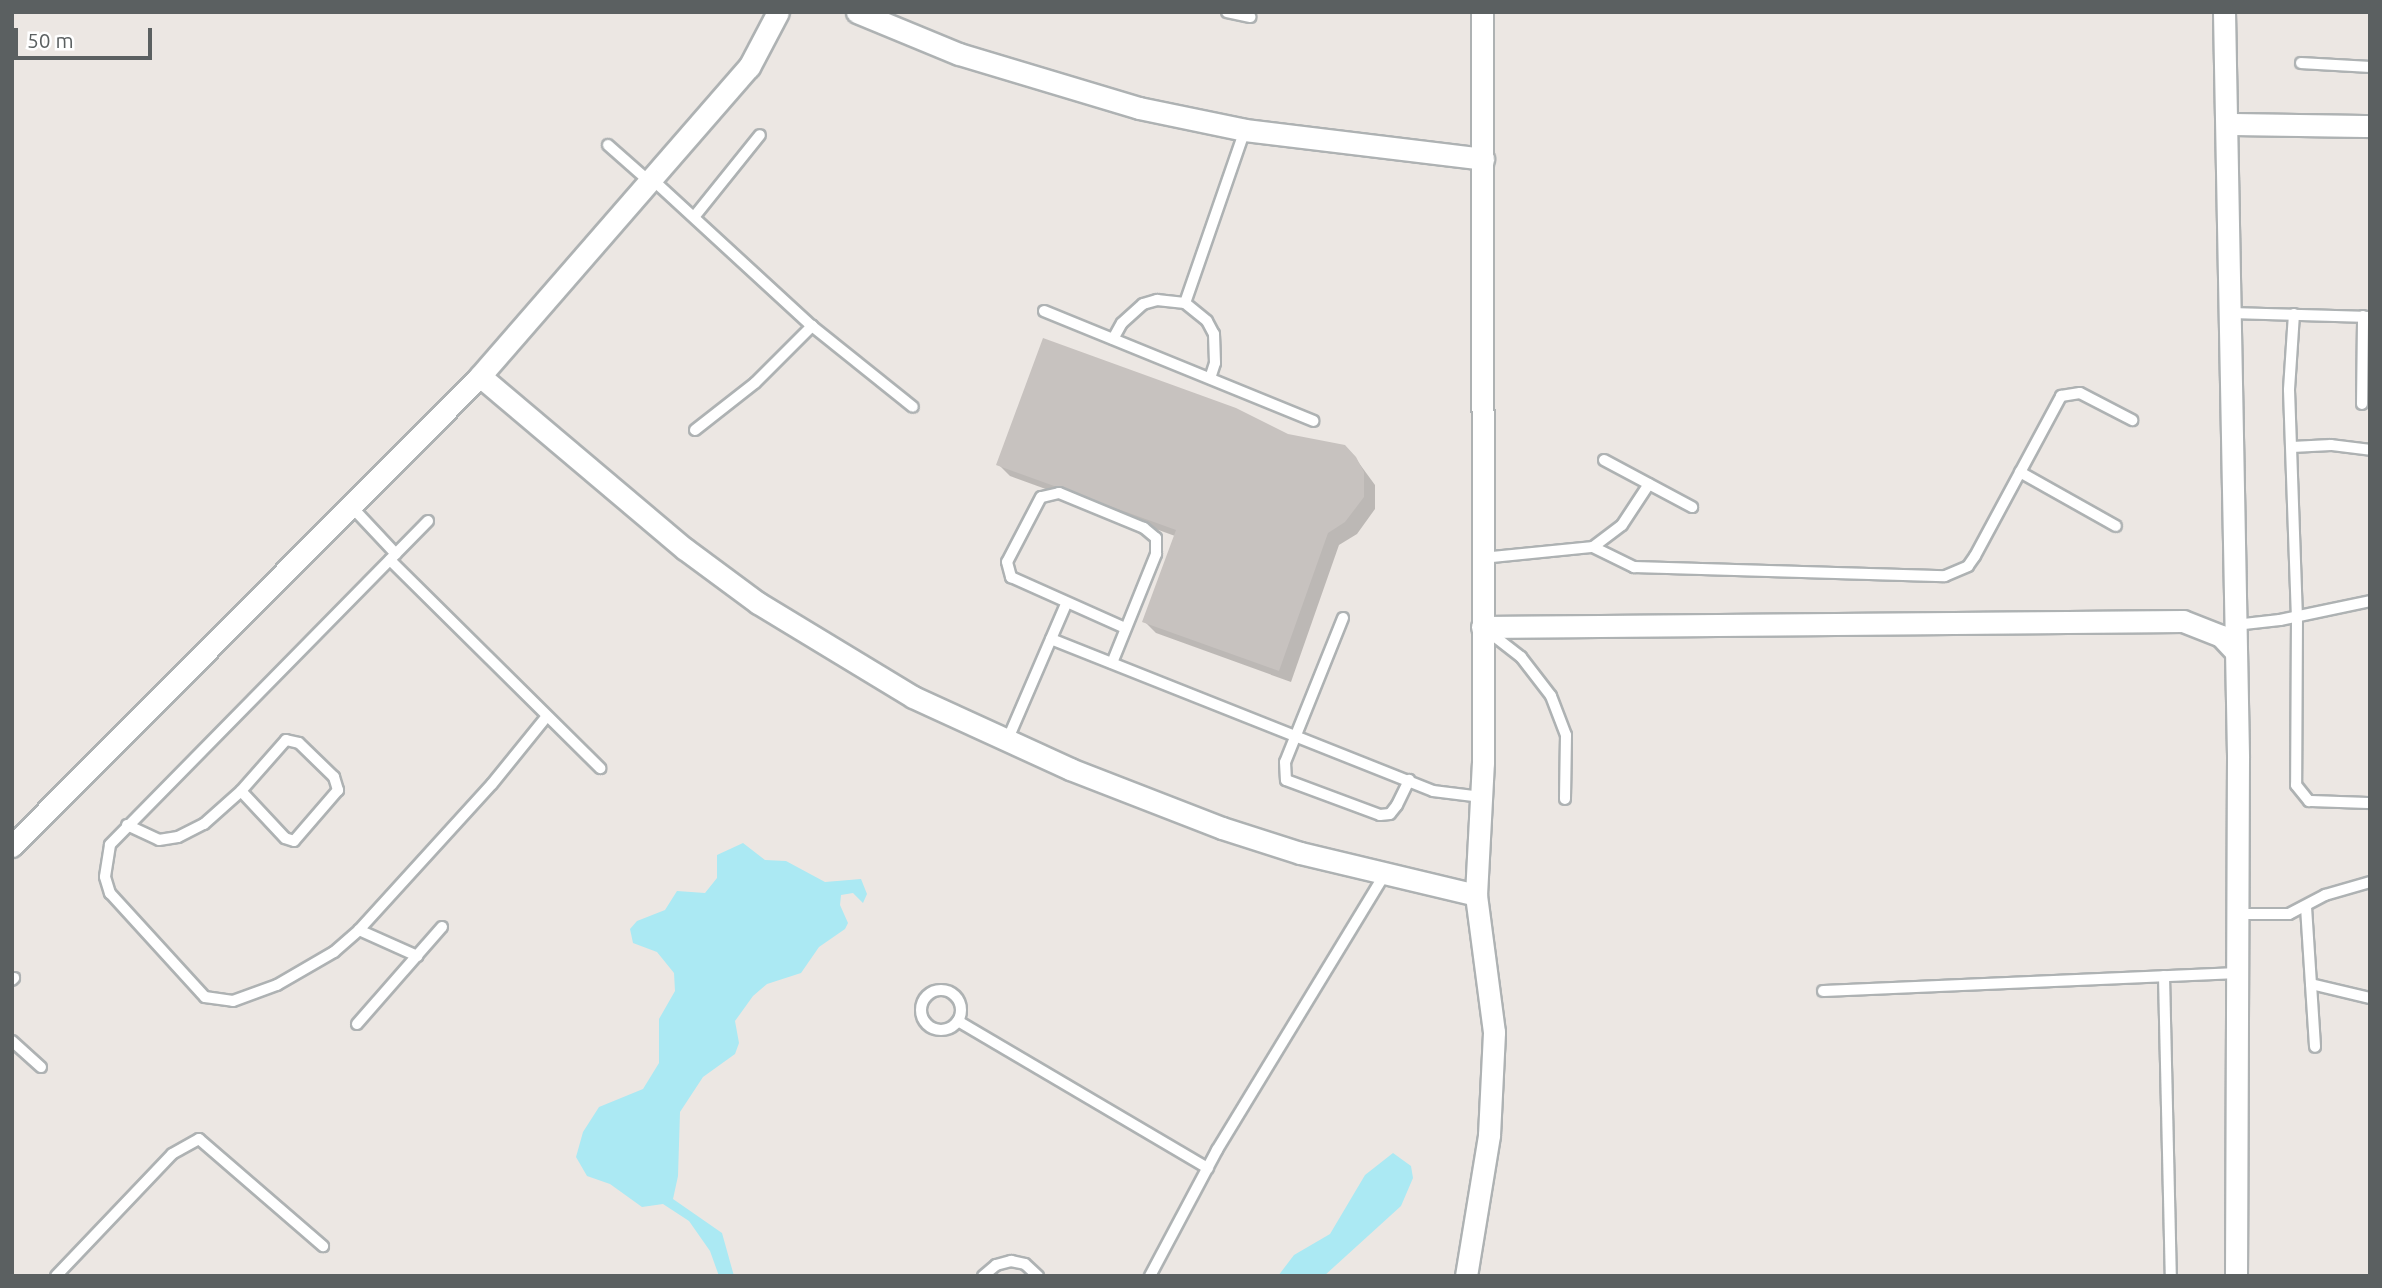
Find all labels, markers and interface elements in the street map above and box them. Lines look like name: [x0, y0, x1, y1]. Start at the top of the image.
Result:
scale bar: [18, 14, 156, 58]
text: 50 m: [27, 28, 74, 52]

